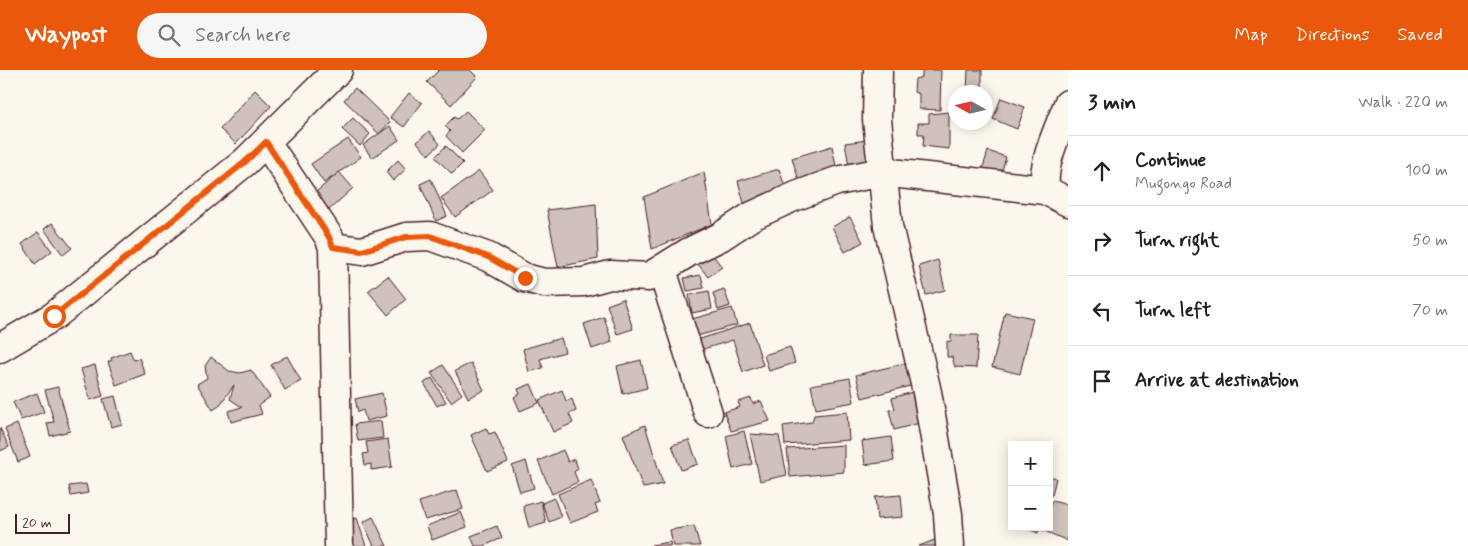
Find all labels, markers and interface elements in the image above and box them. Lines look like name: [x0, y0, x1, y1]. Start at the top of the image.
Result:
search box: [137, 13, 487, 58]
text: Waypost: [25, 20, 107, 51]
icon: search: [155, 21, 183, 49]
text: Search here: [195, 23, 291, 48]
text: Map: [1235, 23, 1268, 47]
text: Directions: [1296, 23, 1370, 47]
text: Saved: [1398, 23, 1443, 47]
north arrow: [948, 85, 993, 130]
text: 3 min: [1088, 89, 1136, 117]
text: Walk · 220 m: [1358, 92, 1448, 113]
text: Continue: [1135, 148, 1206, 173]
icon: ahead: [1088, 157, 1116, 185]
text: 100 m: [1405, 160, 1448, 181]
text: Mugongo Road: [1135, 173, 1232, 194]
icon: right: [1088, 227, 1116, 255]
text: Turn right: [1135, 228, 1219, 253]
text: 50 m: [1412, 230, 1448, 251]
route end: [514, 267, 537, 290]
icon: left: [1088, 297, 1116, 325]
text: Turn left: [1135, 298, 1211, 323]
text: 70 m: [1412, 300, 1448, 321]
route start: [43, 305, 66, 328]
icon: arrive: [1088, 367, 1116, 395]
text: Arrive at destination: [1135, 368, 1299, 393]
map controls: [1008, 441, 1053, 531]
button: +: [1008, 441, 1053, 486]
button: −: [1008, 486, 1053, 531]
scale bar: [15, 511, 70, 534]
text: 20 m: [22, 514, 52, 532]

